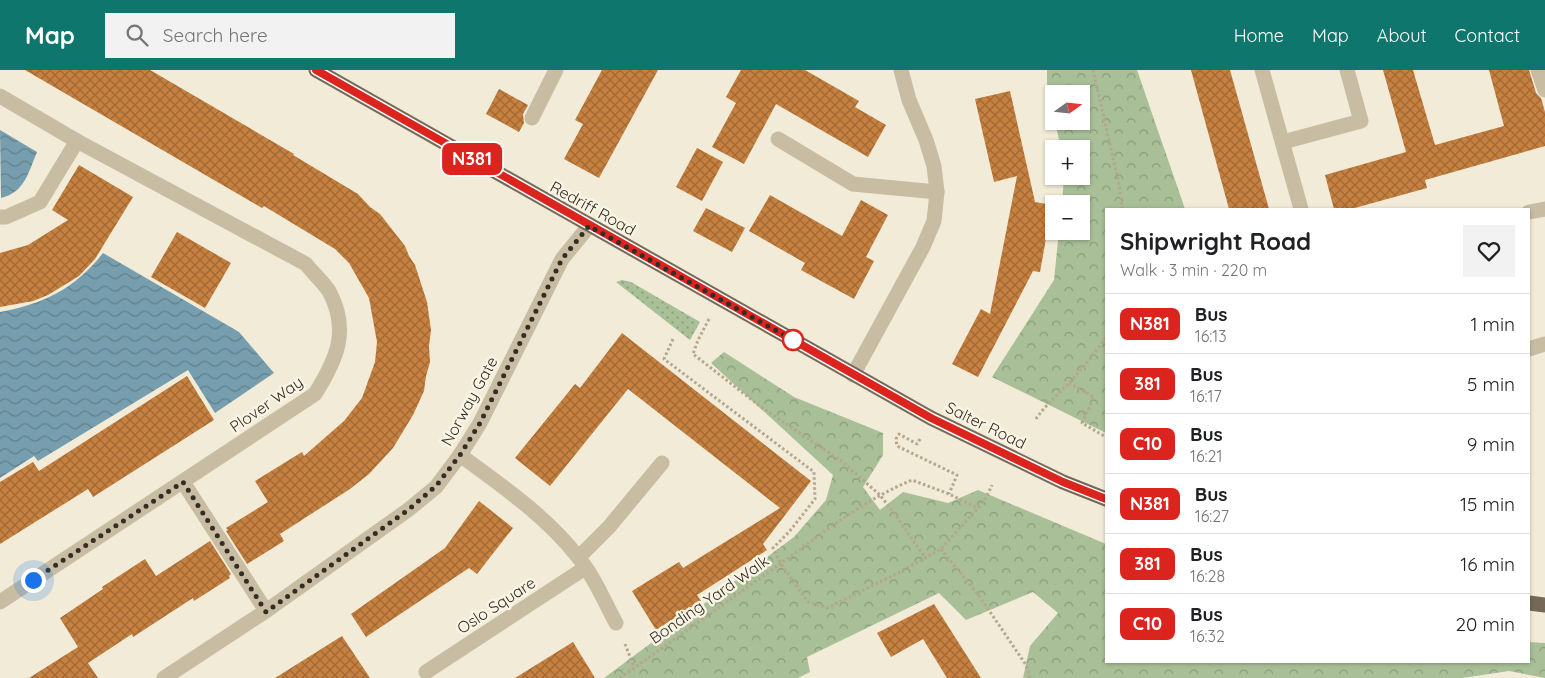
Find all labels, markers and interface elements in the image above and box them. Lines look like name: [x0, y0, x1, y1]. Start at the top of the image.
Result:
search box: [105, 13, 455, 58]
text: Map: [25, 20, 75, 50]
icon: search: [123, 21, 151, 49]
text: Search here: [163, 23, 268, 47]
text: Home: [1234, 24, 1284, 47]
text: Map: [1312, 24, 1349, 47]
text: About: [1377, 24, 1427, 47]
text: Contact: [1455, 24, 1520, 47]
north arrow: [1045, 85, 1090, 130]
map controls: [1045, 85, 1090, 240]
button: +: [1045, 140, 1090, 185]
line badge: N381: [437, 143, 507, 175]
text: N381: [452, 147, 492, 170]
street label: Redriff Road: [547, 176, 639, 240]
button: −: [1045, 195, 1090, 240]
button: heart: [1463, 225, 1515, 277]
text: Shipwright Road: [1120, 226, 1311, 256]
text: Walk · 3 min · 220 m: [1120, 260, 1267, 280]
text: Bus: [1195, 302, 1228, 326]
text: N381: [1130, 312, 1170, 335]
text: 1 min: [1470, 312, 1515, 336]
text: 16:13: [1195, 326, 1227, 346]
unlabelled marker: [782, 329, 804, 351]
street label: Norway Gate: [436, 353, 502, 449]
text: Bus: [1190, 362, 1223, 386]
street label: Plover Way: [226, 372, 306, 436]
text: 381: [1134, 372, 1161, 395]
text: 5 min: [1467, 372, 1515, 396]
text: 16:17: [1190, 386, 1222, 406]
street label: Salter Road: [943, 397, 1029, 453]
text: Bus: [1190, 422, 1223, 446]
text: C10: [1133, 432, 1162, 455]
text: 9 min: [1467, 432, 1515, 456]
text: 16:21: [1190, 446, 1222, 466]
text: Bus: [1195, 482, 1228, 506]
text: N381: [1130, 492, 1170, 515]
text: 15 min: [1460, 492, 1515, 516]
text: 16:27: [1195, 506, 1229, 526]
text: Bus: [1190, 542, 1223, 566]
street label: Bonding Yard Walk: [645, 550, 773, 648]
text: 381: [1134, 552, 1161, 575]
text: 16 min: [1460, 552, 1515, 576]
text: 16:28: [1190, 566, 1225, 586]
your location: [21, 568, 46, 593]
street label: Oslo Square: [453, 572, 539, 638]
text: Bus: [1190, 602, 1223, 626]
text: C10: [1133, 612, 1162, 635]
text: 20 min: [1456, 612, 1515, 636]
text: 16:32: [1190, 626, 1225, 646]

